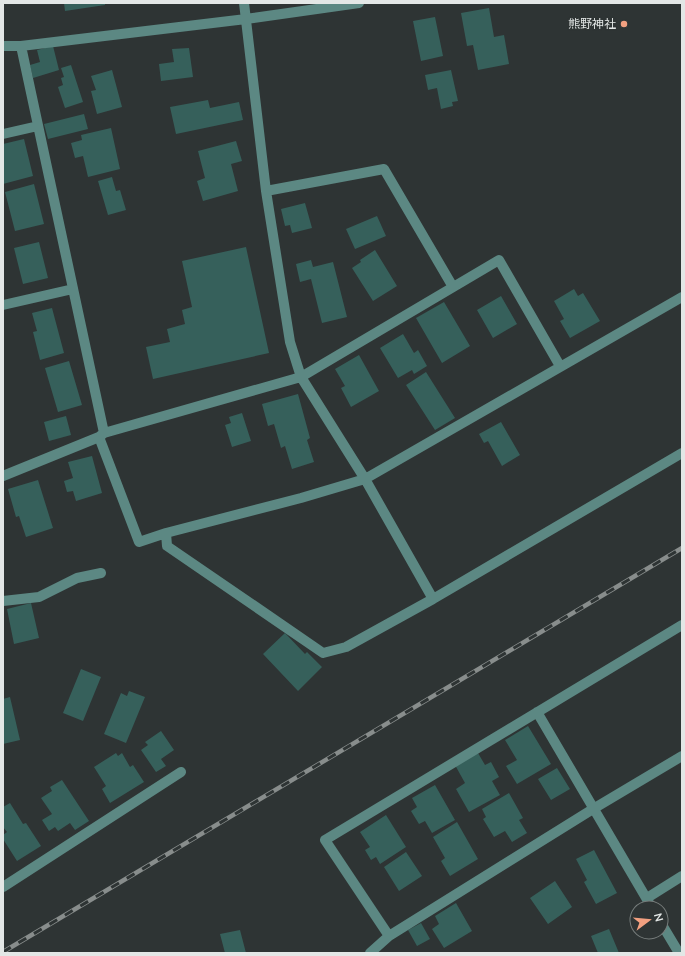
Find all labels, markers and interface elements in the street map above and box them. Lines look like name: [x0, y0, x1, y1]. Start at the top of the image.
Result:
place label: 熊野神社: [568, 16, 616, 32]
marker: 熊野神社: [619, 19, 629, 29]
north arrow: [629, 900, 669, 940]
text: N: [650, 911, 666, 923]

